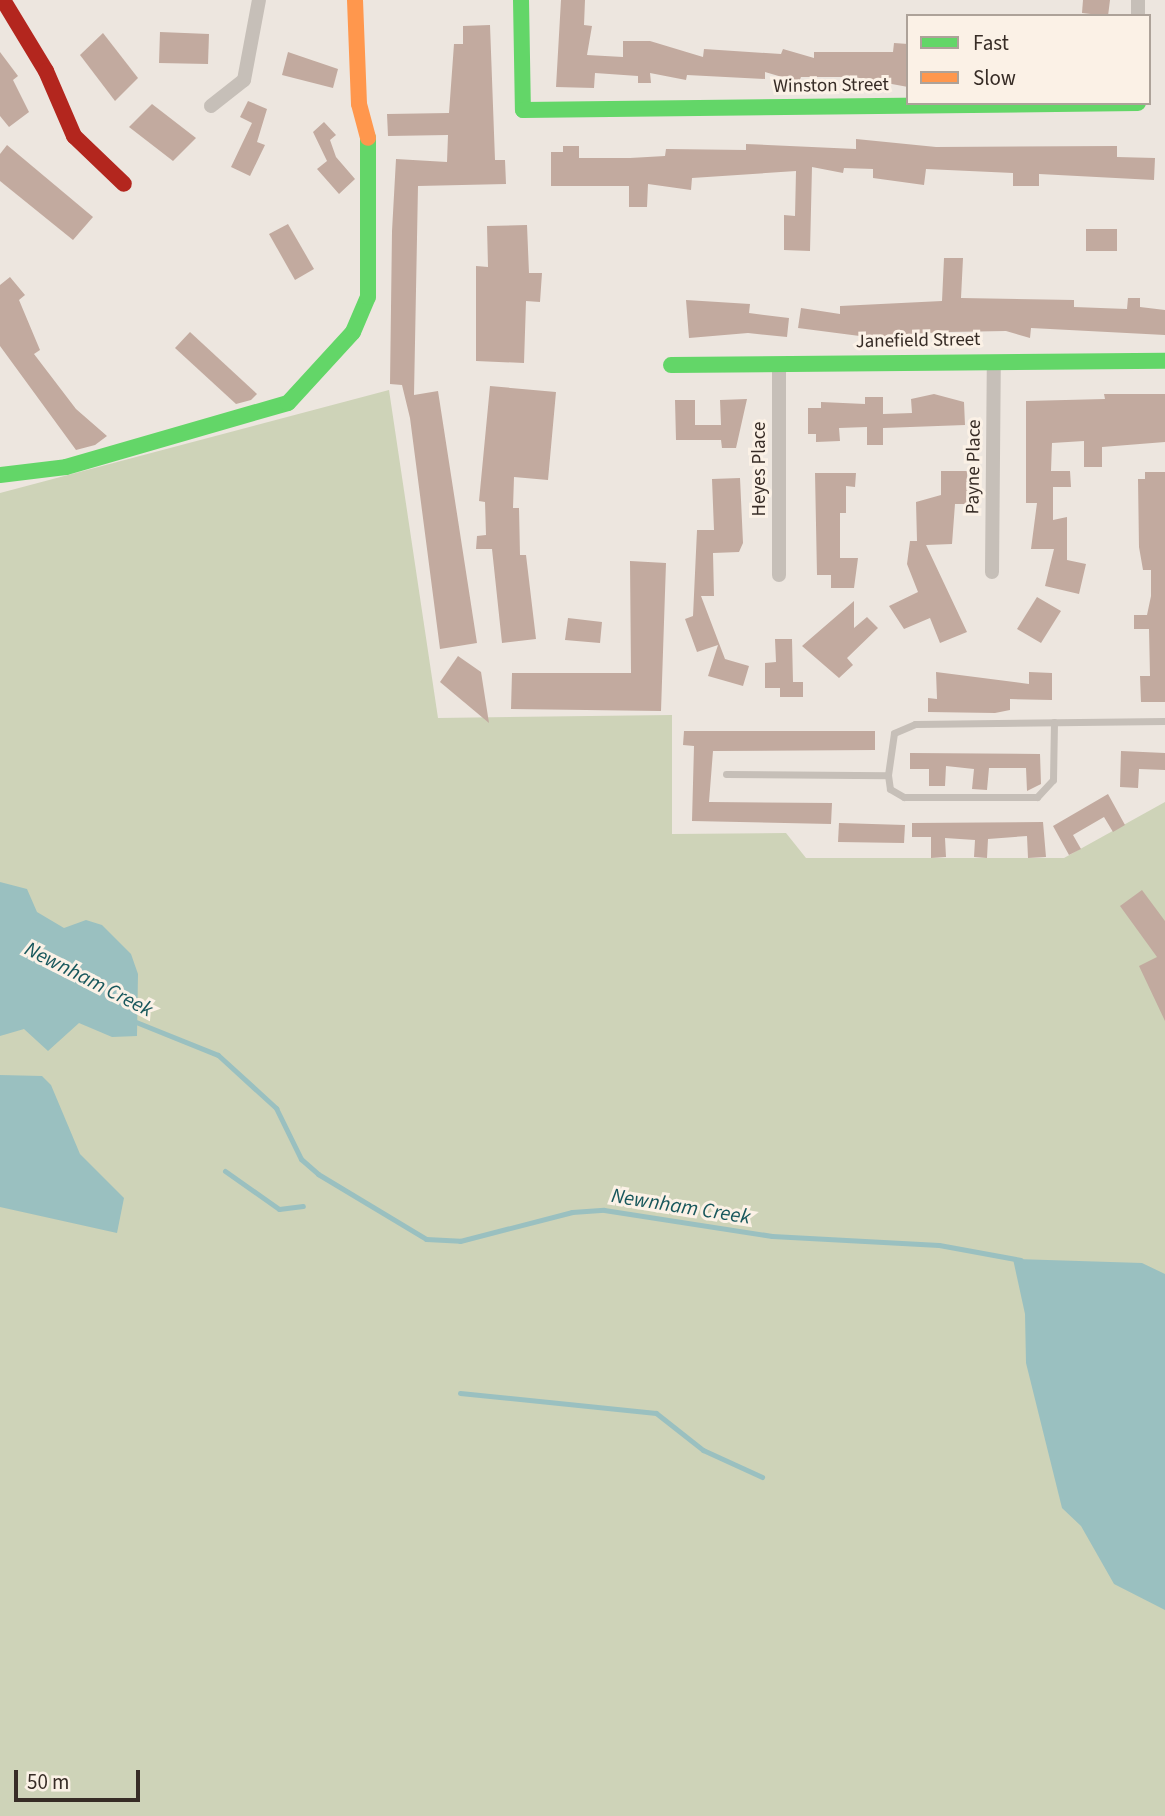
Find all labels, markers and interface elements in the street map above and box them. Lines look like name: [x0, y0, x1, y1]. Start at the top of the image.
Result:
legend: [906, 14, 1151, 105]
text: Fast: [973, 28, 1009, 58]
text: Slow: [973, 63, 1016, 93]
street label: Winston Street: [773, 74, 889, 98]
street label: Janefield Street: [855, 329, 981, 353]
street label: Payne Place: [962, 419, 986, 515]
street label: Heyes Place: [749, 422, 771, 516]
water label: Newnham Creek: [21, 936, 157, 1022]
water label: Newnham Creek: [610, 1183, 752, 1229]
scale bar: [18, 1756, 144, 1800]
text: 50 m: [27, 1767, 69, 1797]

